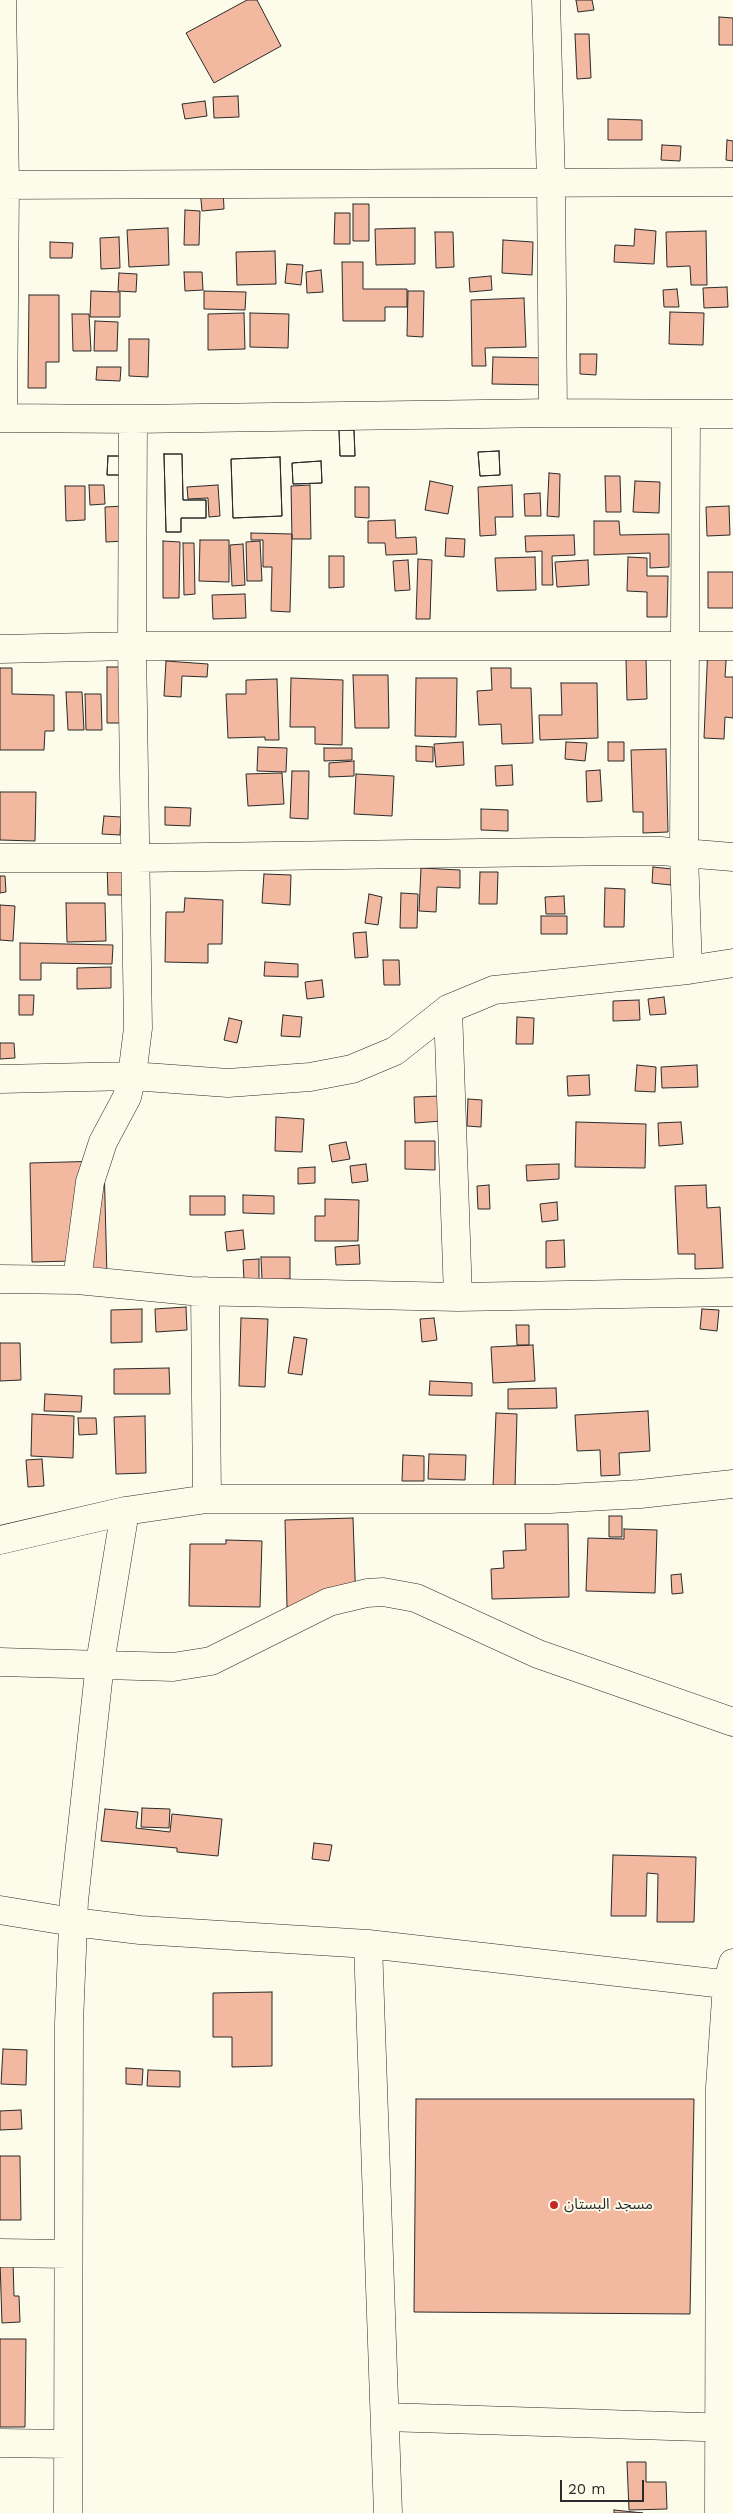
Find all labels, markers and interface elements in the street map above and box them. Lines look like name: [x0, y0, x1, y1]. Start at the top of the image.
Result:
place label: مسجد البستان: [564, 2196, 653, 2214]
marker: مسجد البستان: [548, 2199, 560, 2211]
scale bar: [563, 2470, 647, 2502]
text: 20 m: [568, 2480, 606, 2498]

